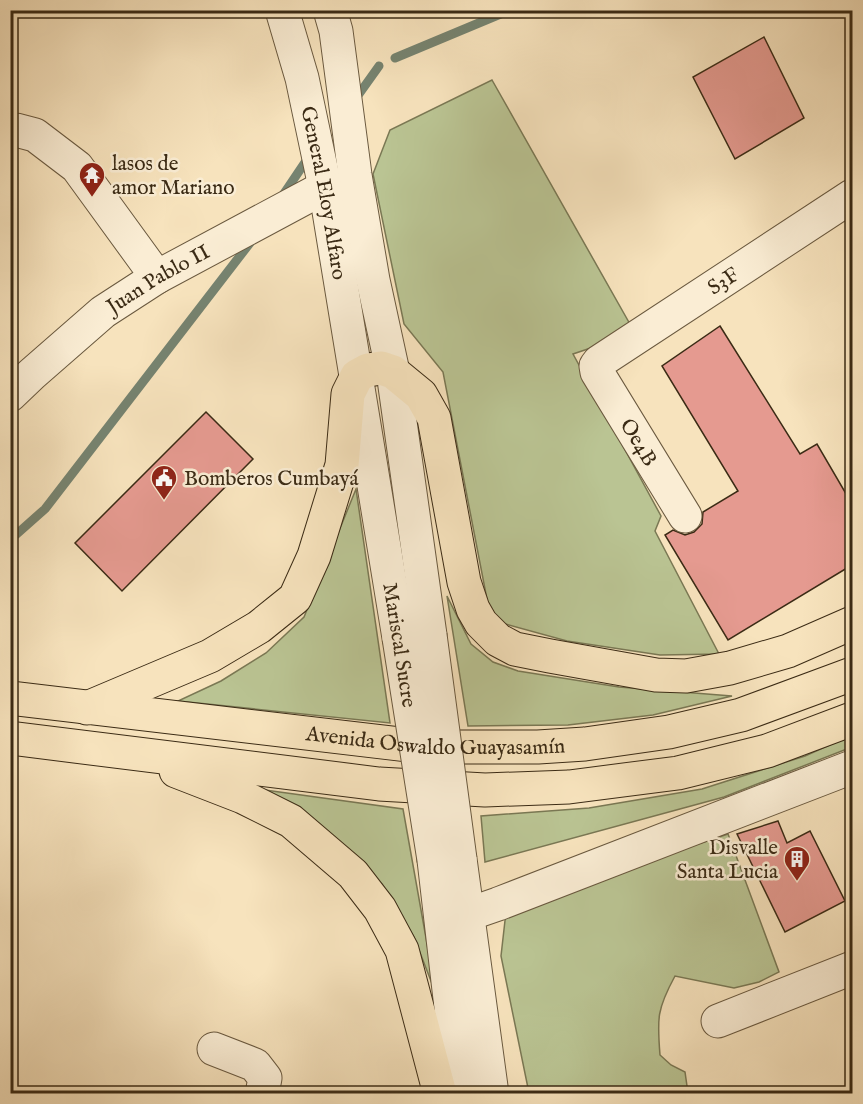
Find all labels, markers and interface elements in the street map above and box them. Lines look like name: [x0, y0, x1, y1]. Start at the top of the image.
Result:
street label: General Eloy Alfaro: [293, 104, 352, 282]
place label: lasos de amor Mariano: [112, 151, 235, 202]
temple icon: lasos de amor Mariano: [77, 160, 107, 198]
street label: Juan Pablo II: [100, 239, 215, 322]
street label: S3F: [703, 262, 744, 302]
street label: Oe4B: [613, 414, 663, 472]
public building icon: Bomberos Cumbayá: [149, 463, 179, 501]
place label: Bomberos Cumbayá: [184, 466, 360, 493]
street label: Mariscal Sucre: [375, 581, 422, 710]
street label: Avenida Oswaldo Guayasamín: [303, 721, 566, 762]
place label: Disvalle Santa Lucia: [677, 835, 779, 886]
building icon: Disvalle Santa Lucia: [782, 844, 812, 882]

